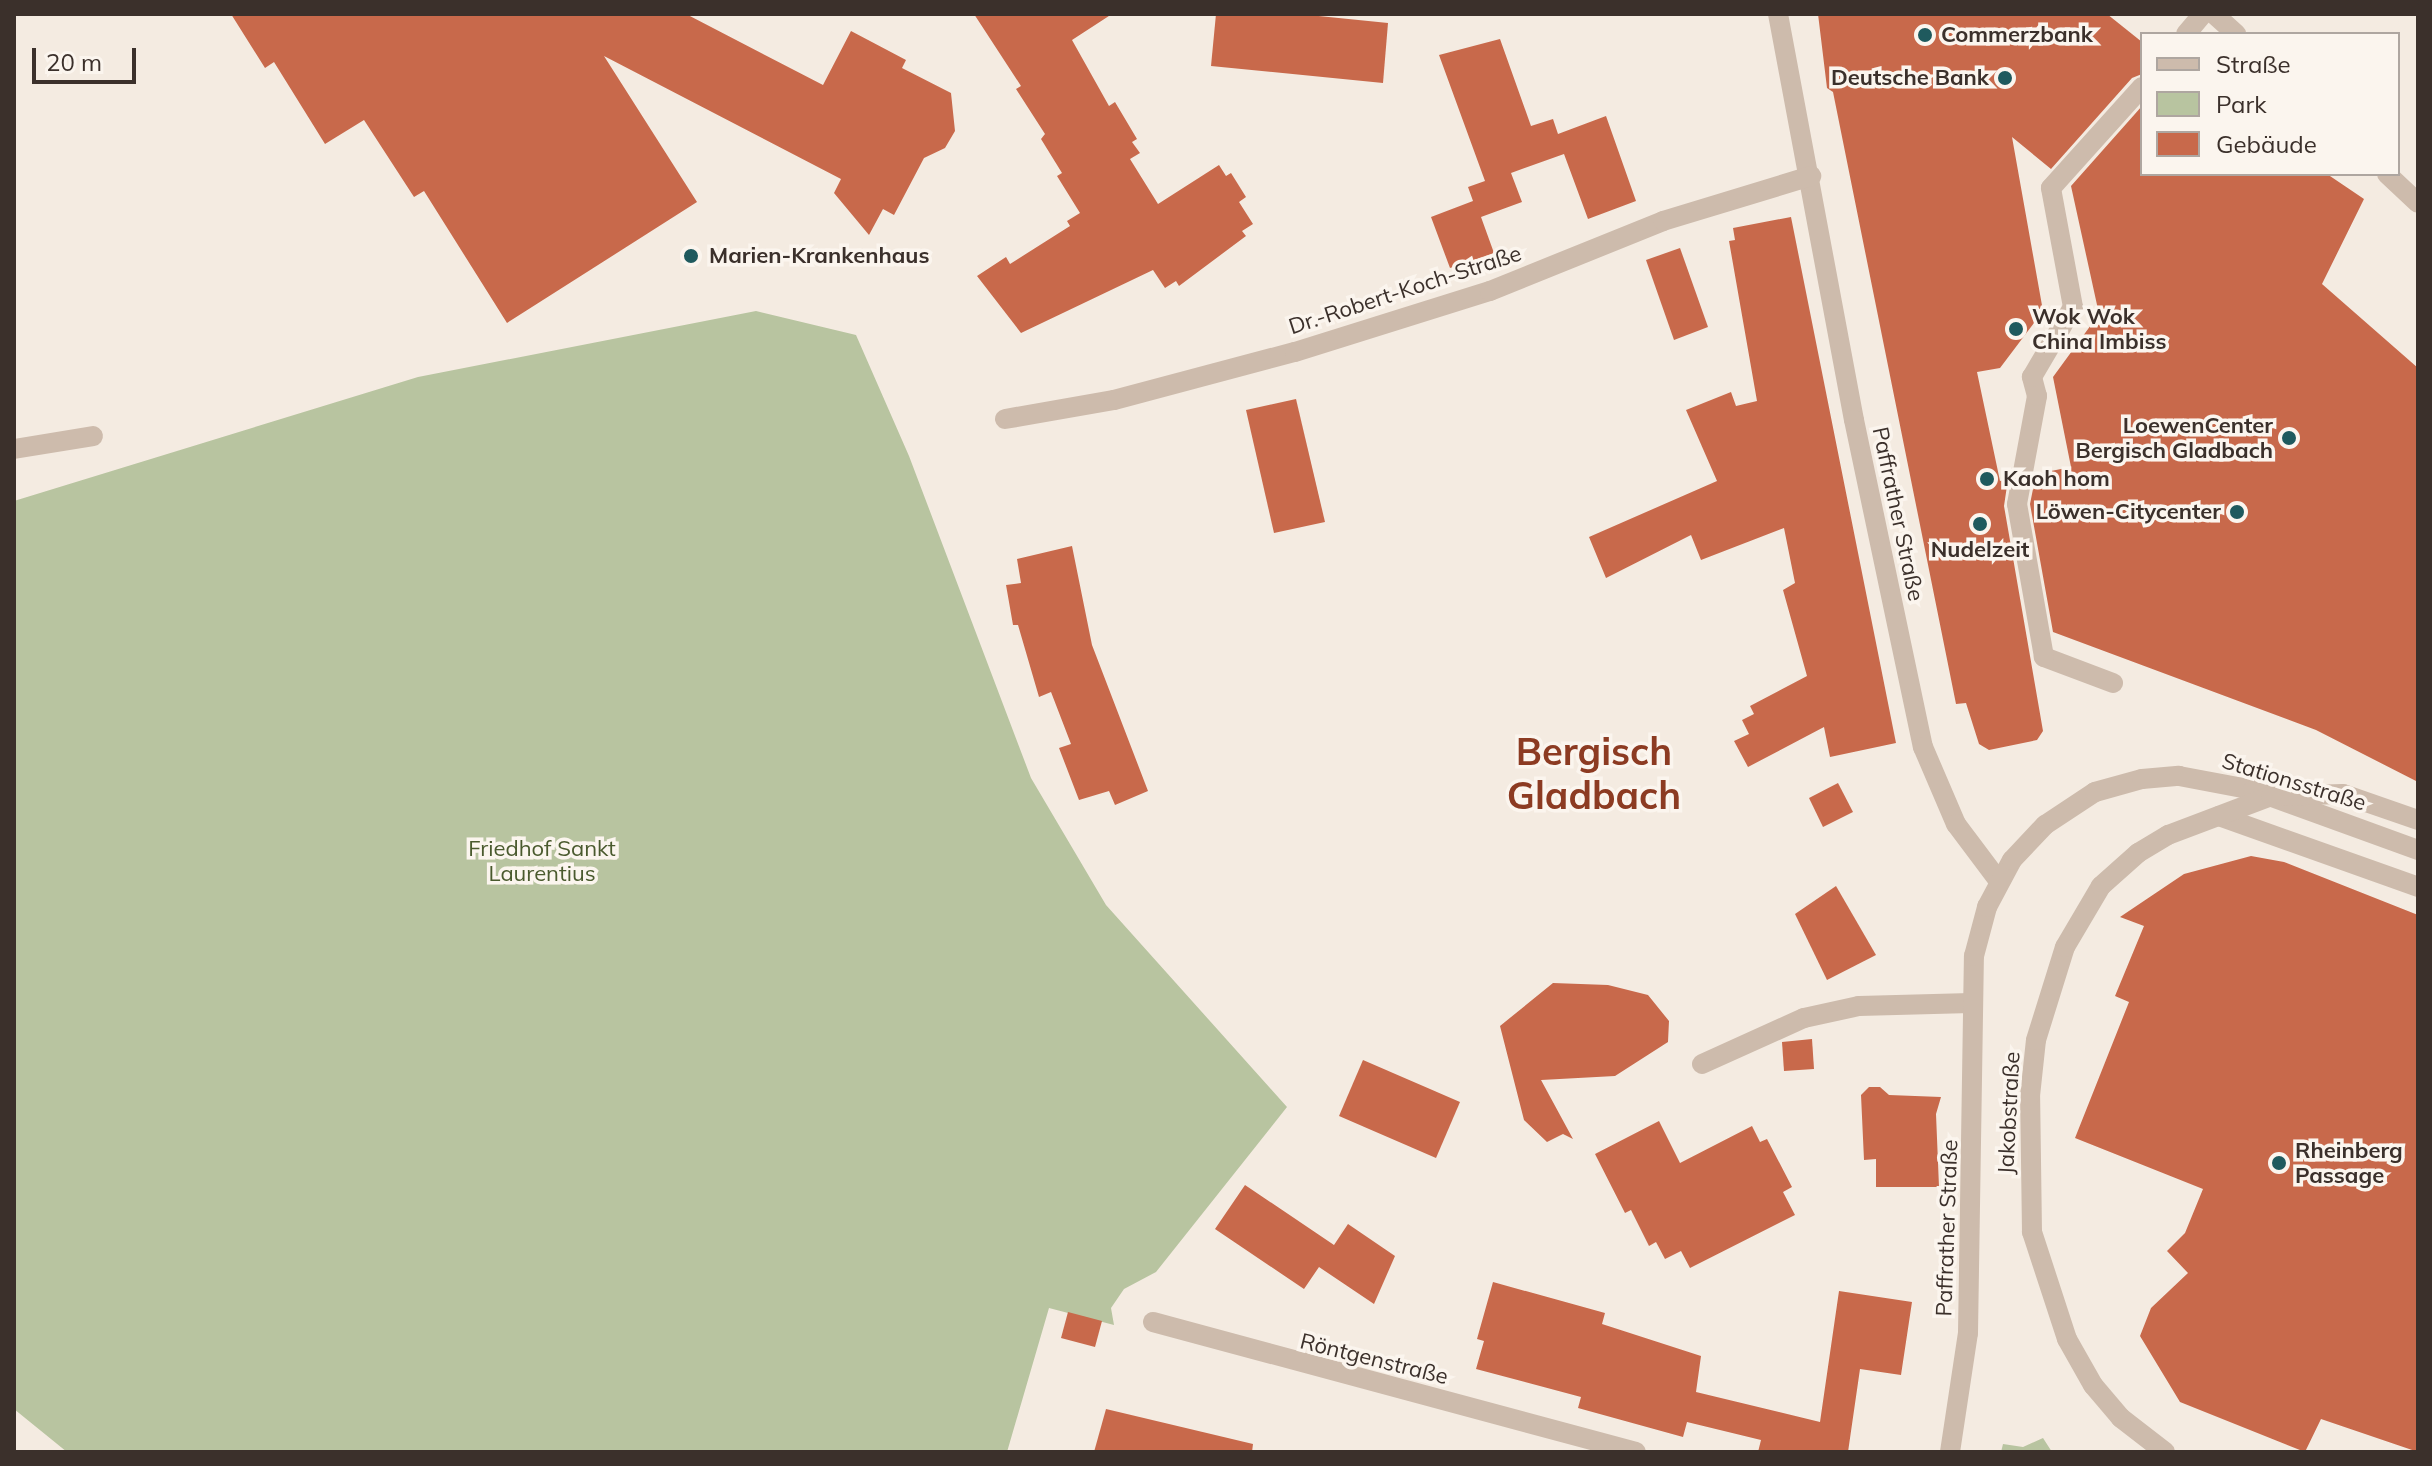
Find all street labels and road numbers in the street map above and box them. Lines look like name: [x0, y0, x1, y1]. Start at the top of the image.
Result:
street label: Dr.-Robert-Koch-Straße: [1285, 240, 1525, 340]
street label: Paffrather Straße: [1867, 425, 1929, 603]
street label: Stationsstraße: [2219, 748, 2369, 816]
street label: Jakobstraße: [1993, 1051, 2025, 1175]
street label: Paffrather Straße: [1931, 1139, 1963, 1317]
street label: Röntgenstraße: [1297, 1328, 1451, 1390]

